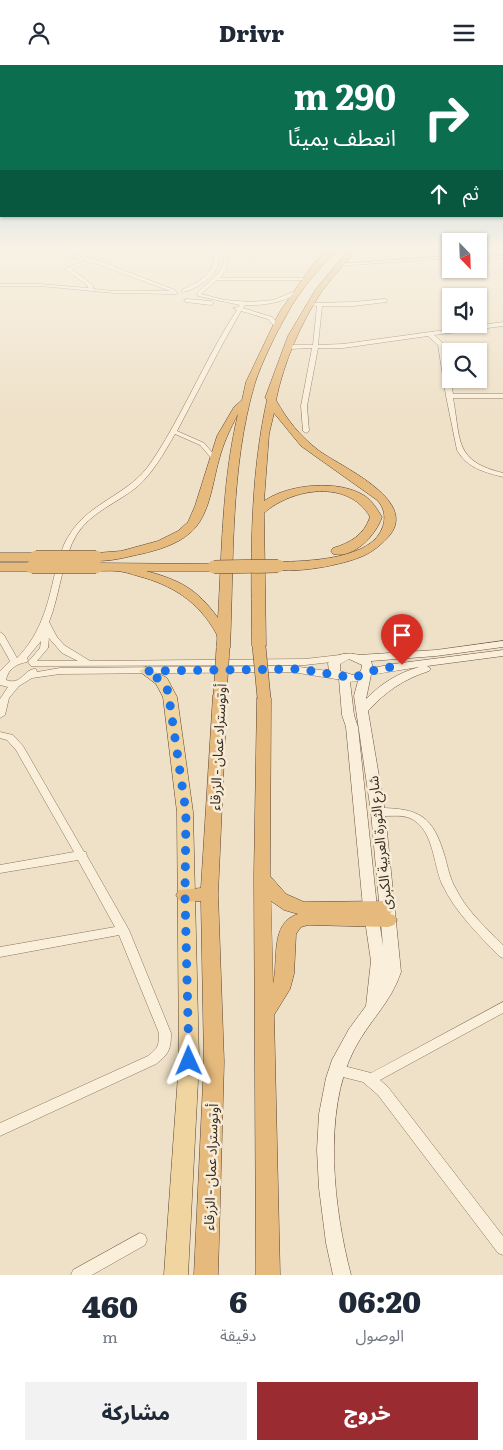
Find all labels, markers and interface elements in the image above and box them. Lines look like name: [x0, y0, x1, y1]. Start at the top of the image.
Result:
text: Drivr: [219, 16, 284, 49]
icon: person: [25, 19, 53, 47]
icon: menu: [450, 19, 478, 47]
text: 290 m: [294, 69, 396, 121]
icon: right: [414, 85, 479, 150]
text: انعطف يمينًا: [288, 120, 396, 153]
text: ثم: [463, 178, 479, 206]
icon: ahead: [425, 180, 453, 208]
north arrow: [442, 233, 488, 277]
map controls: [442, 233, 487, 388]
button: sound: [442, 288, 487, 333]
button: search: [442, 343, 487, 388]
pin: [381, 614, 423, 665]
icon: arrive: [388, 621, 416, 649]
street label: أوتوستراد عمان - الزرقاء: [204, 682, 230, 811]
street label: شارع الثورة العربية الكبرى: [362, 775, 398, 911]
position arrow: [162, 1034, 214, 1086]
street label: أوتوستراد عمان - الزرقاء: [198, 1103, 222, 1231]
text: 6: [229, 1278, 247, 1322]
text: 06:20: [338, 1278, 421, 1322]
text: 460: [82, 1283, 138, 1327]
text: دقيقة: [220, 1322, 256, 1346]
text: الوصول: [355, 1322, 404, 1346]
text: m: [102, 1324, 118, 1348]
button: مشاركة: [25, 1382, 247, 1440]
button: خروج: [257, 1382, 478, 1440]

